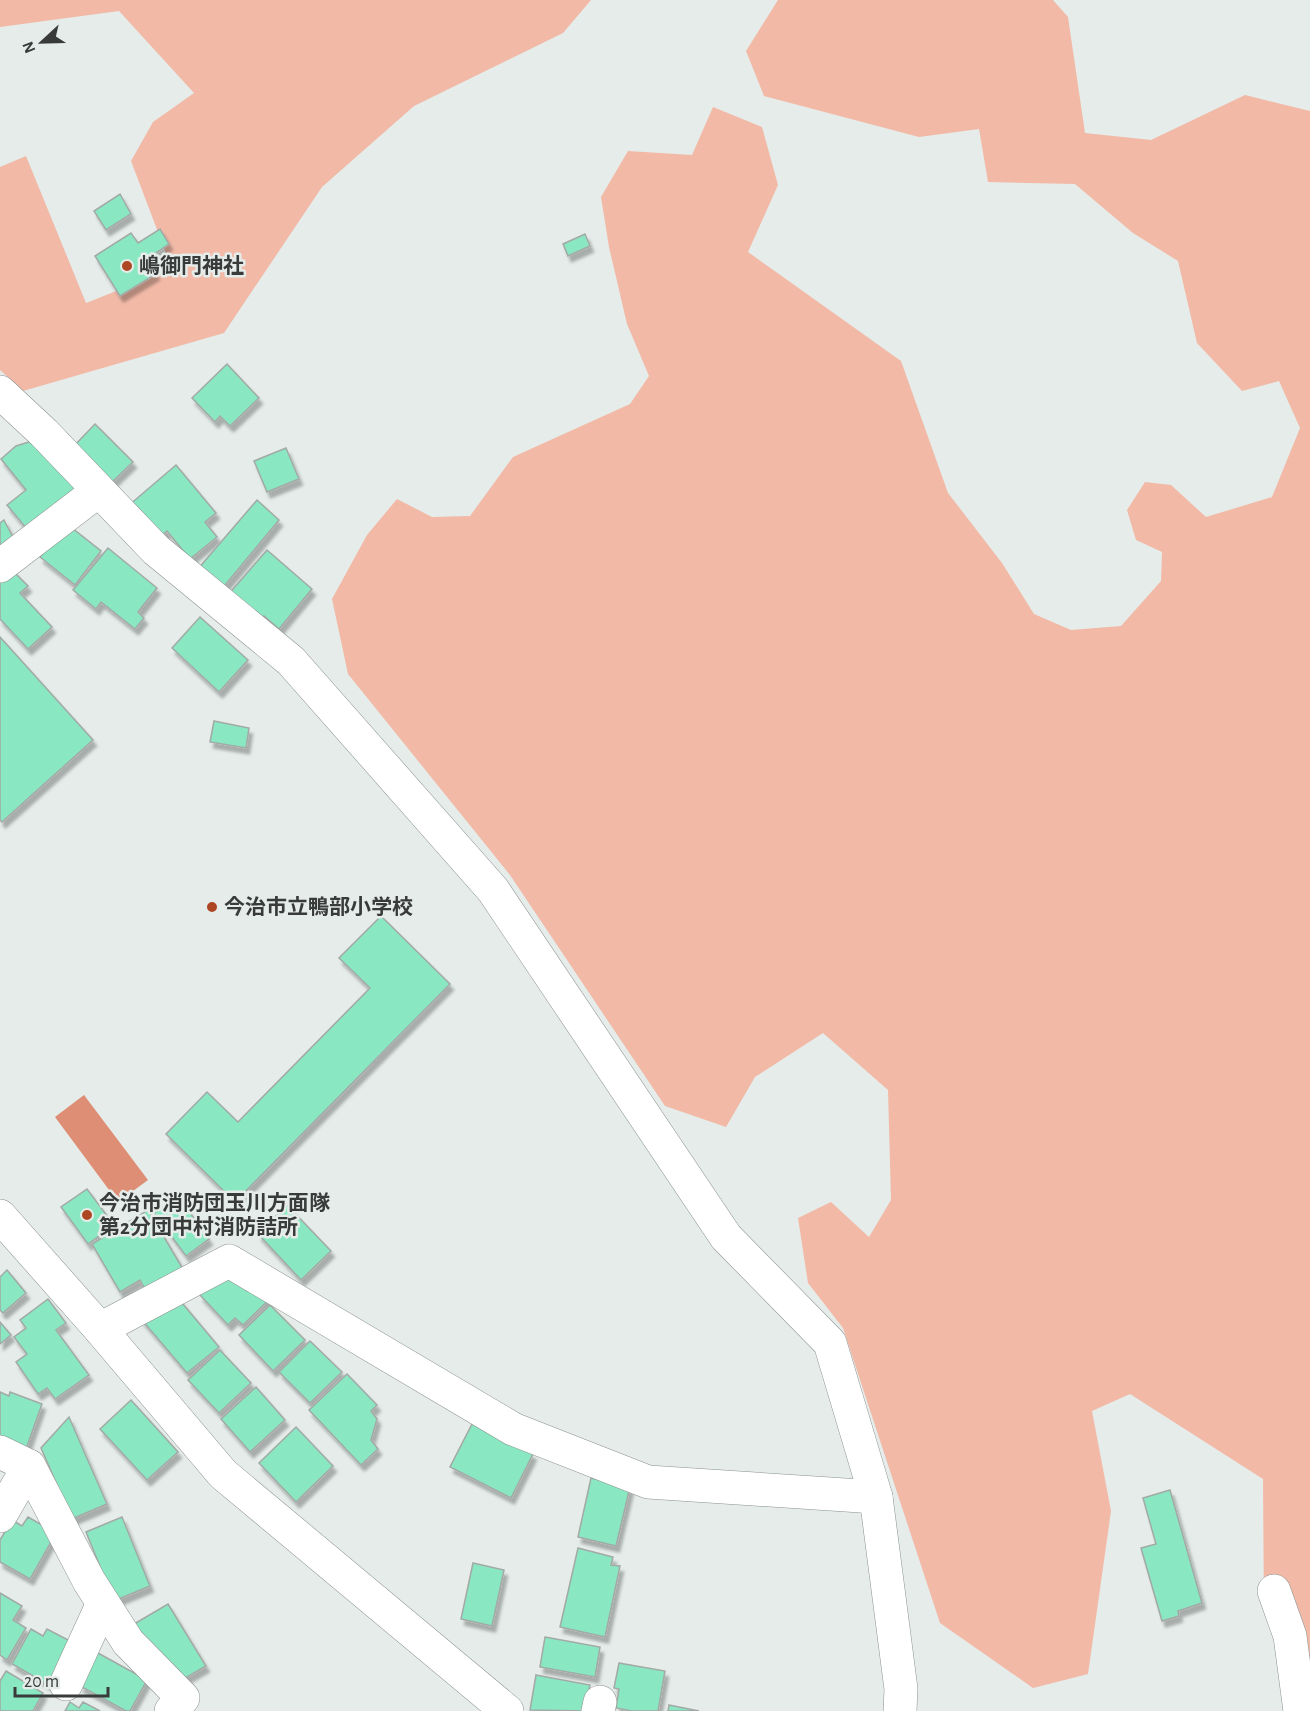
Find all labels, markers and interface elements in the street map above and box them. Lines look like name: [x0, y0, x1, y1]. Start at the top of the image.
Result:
north arrow: [12, 12, 72, 72]
text: N: [20, 39, 39, 55]
place label: 嶋御門神社: [139, 254, 244, 277]
marker: 嶋御門神社: [120, 259, 134, 273]
place label: 今治市立鴨部小学校: [224, 896, 413, 918]
marker: 今治市立鴨部小学校: [205, 900, 219, 914]
place label: 今治市消防団玉川方面隊 第2分団中村消防詰所: [99, 1192, 330, 1238]
marker: 今治市消防団玉川方面隊 第2分団中村消防詰所: [80, 1208, 94, 1222]
scale bar: [15, 1660, 108, 1698]
text: 20 m: [24, 1673, 59, 1691]

